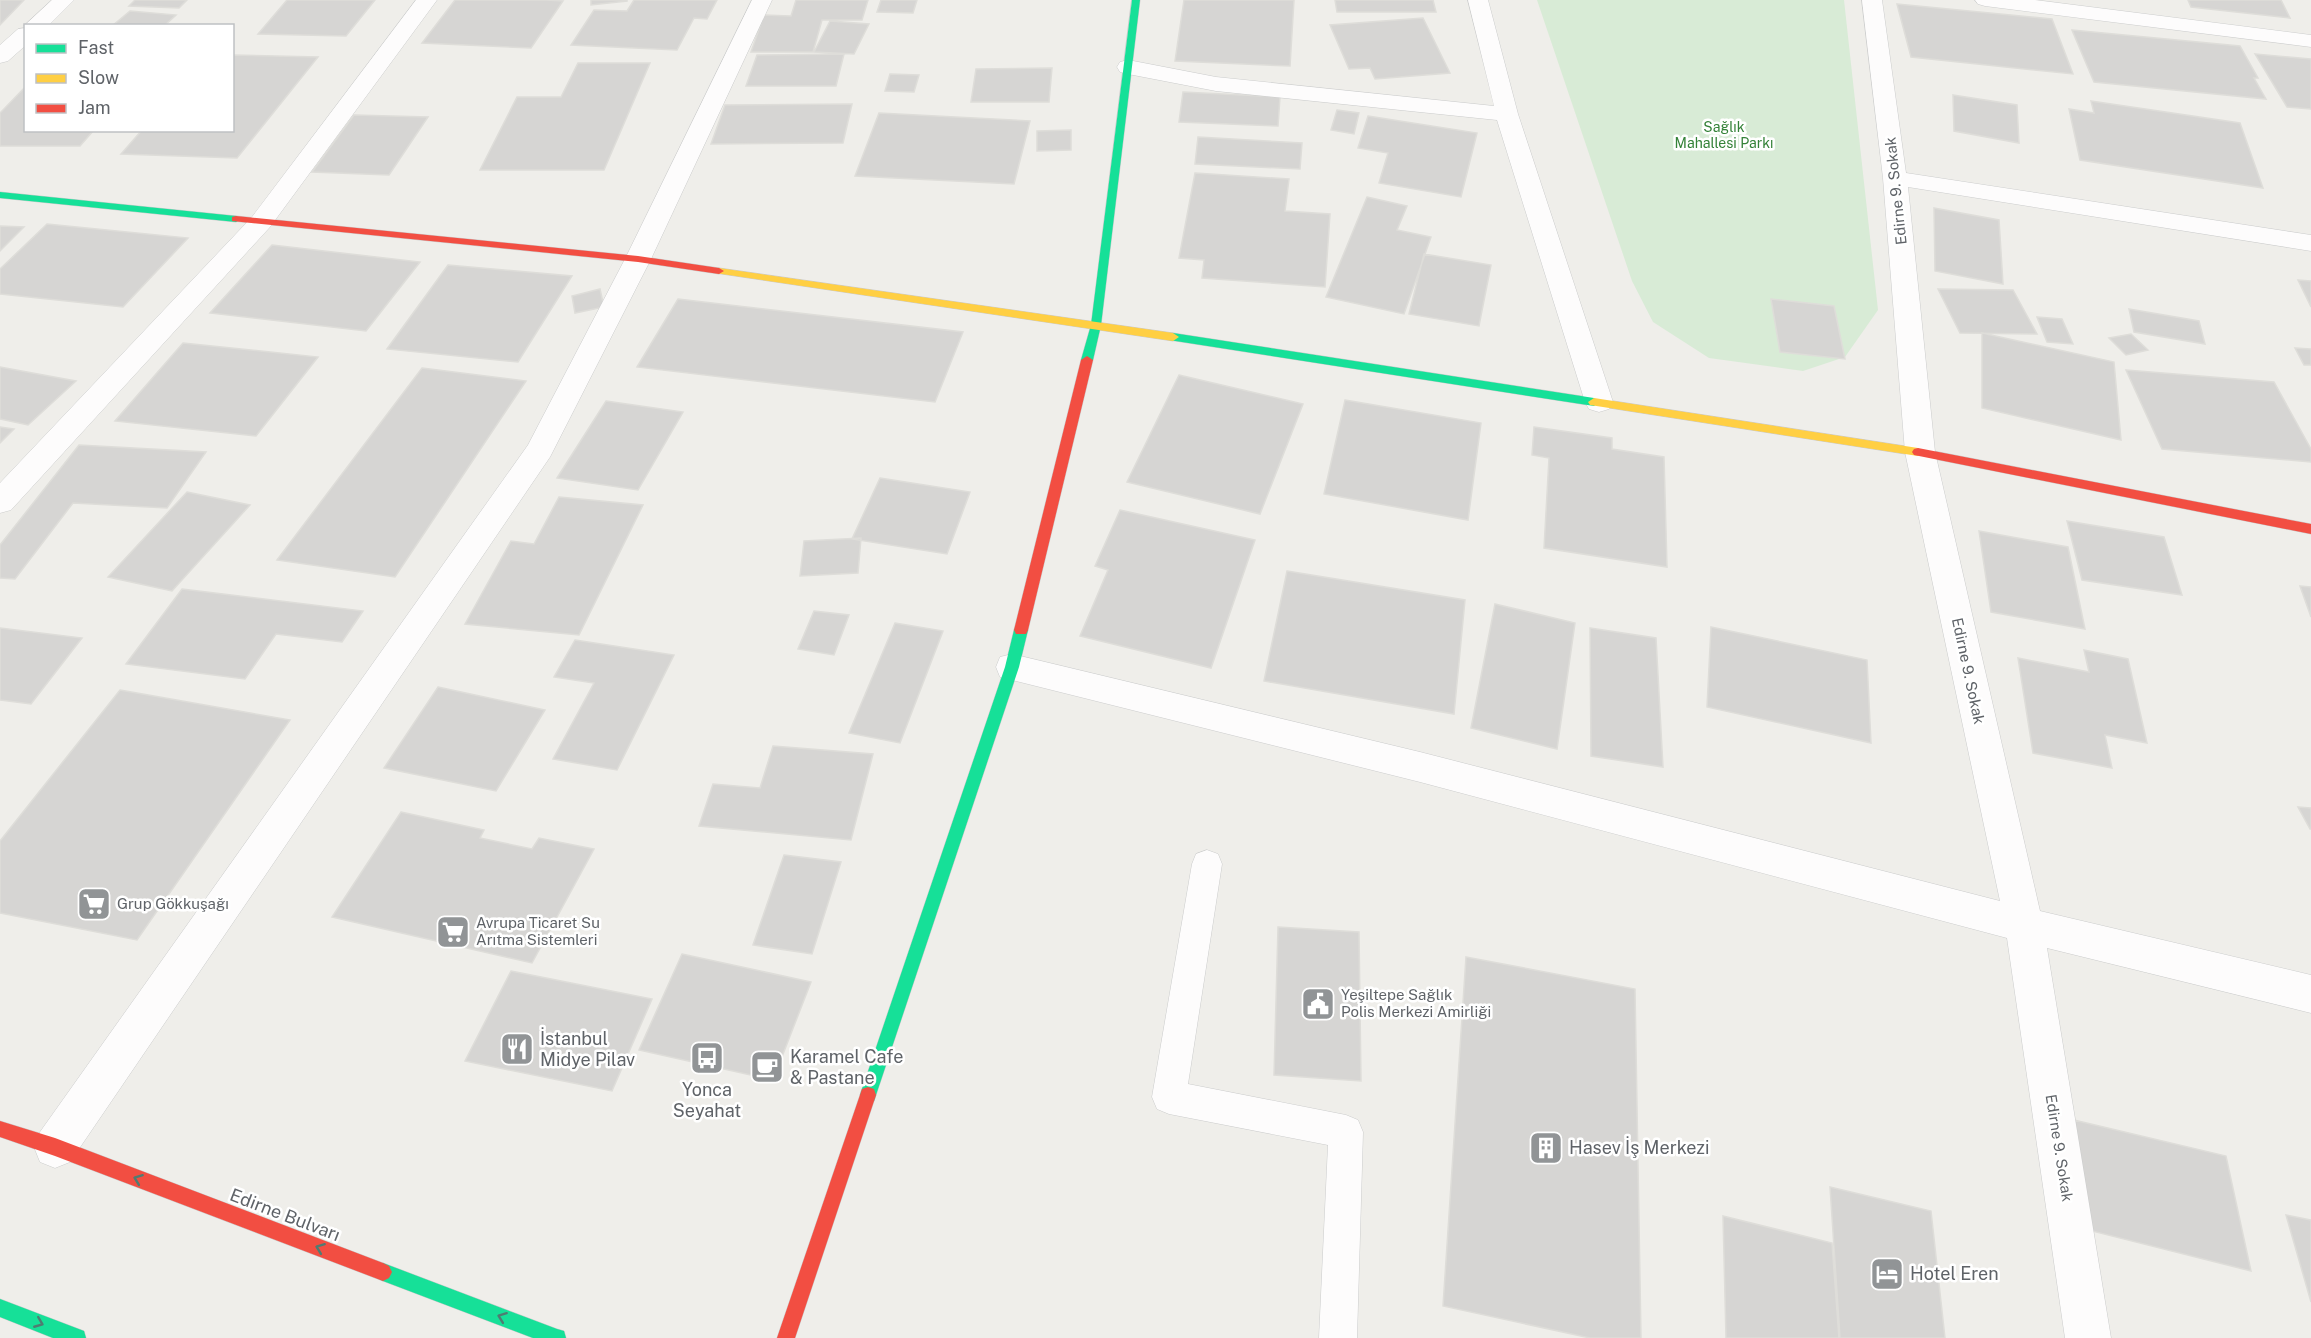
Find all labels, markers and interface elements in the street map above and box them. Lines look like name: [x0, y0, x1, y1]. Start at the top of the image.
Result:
legend: [24, 24, 234, 132]
text: Fast: [78, 37, 114, 58]
text: Slow: [78, 67, 119, 88]
text: Jam: [78, 97, 111, 118]
park label: Sağlık Mahallesi Parkı: [1675, 119, 1773, 151]
street label: Edirne 9. Sokak: [1881, 136, 1910, 246]
street label: Edirne 9. Sokak: [1949, 616, 1988, 726]
supermarket icon: Grup Gökkuşağı: [76, 886, 112, 922]
place label: Grup Gökkuşağı: [117, 895, 229, 912]
supermarket icon: Avrupa Ticaret Su Arıtma Sistemleri: [435, 914, 471, 950]
place label: Avrupa Ticaret Su Arıtma Sistemleri: [476, 914, 600, 948]
public building icon: Yeşiltepe Sağlık Polis Merkezi Amirliği: [1300, 986, 1336, 1022]
place label: Yeşiltepe Sağlık Polis Merkezi Amirliği: [1341, 986, 1491, 1020]
place label: İstanbul Midye Pilav: [540, 1027, 635, 1070]
restaurant icon: İstanbul Midye Pilav: [499, 1031, 535, 1067]
bus stop icon: Yonca Seyahat: [689, 1040, 725, 1076]
place label: Karamel Cafe & Pastane: [790, 1046, 903, 1088]
cafe icon: Karamel Cafe & Pastane: [749, 1049, 785, 1085]
place label: Yonca Seyahat: [673, 1079, 741, 1121]
street label: Edirne 9. Sokak: [2043, 1093, 2076, 1203]
building icon: Hasev İş Merkezi: [1528, 1130, 1564, 1166]
place label: Hasev İş Merkezi: [1569, 1136, 1709, 1158]
one-way arrow: [133, 1173, 144, 1186]
street label: Edirne Bulvarı: [227, 1184, 343, 1245]
one-way arrow: [315, 1243, 326, 1255]
hotel icon: Hotel Eren: [1869, 1256, 1905, 1292]
place label: Hotel Eren: [1910, 1263, 1999, 1284]
one-way arrow: [498, 1312, 509, 1324]
one-way arrow: [32, 1316, 43, 1328]

